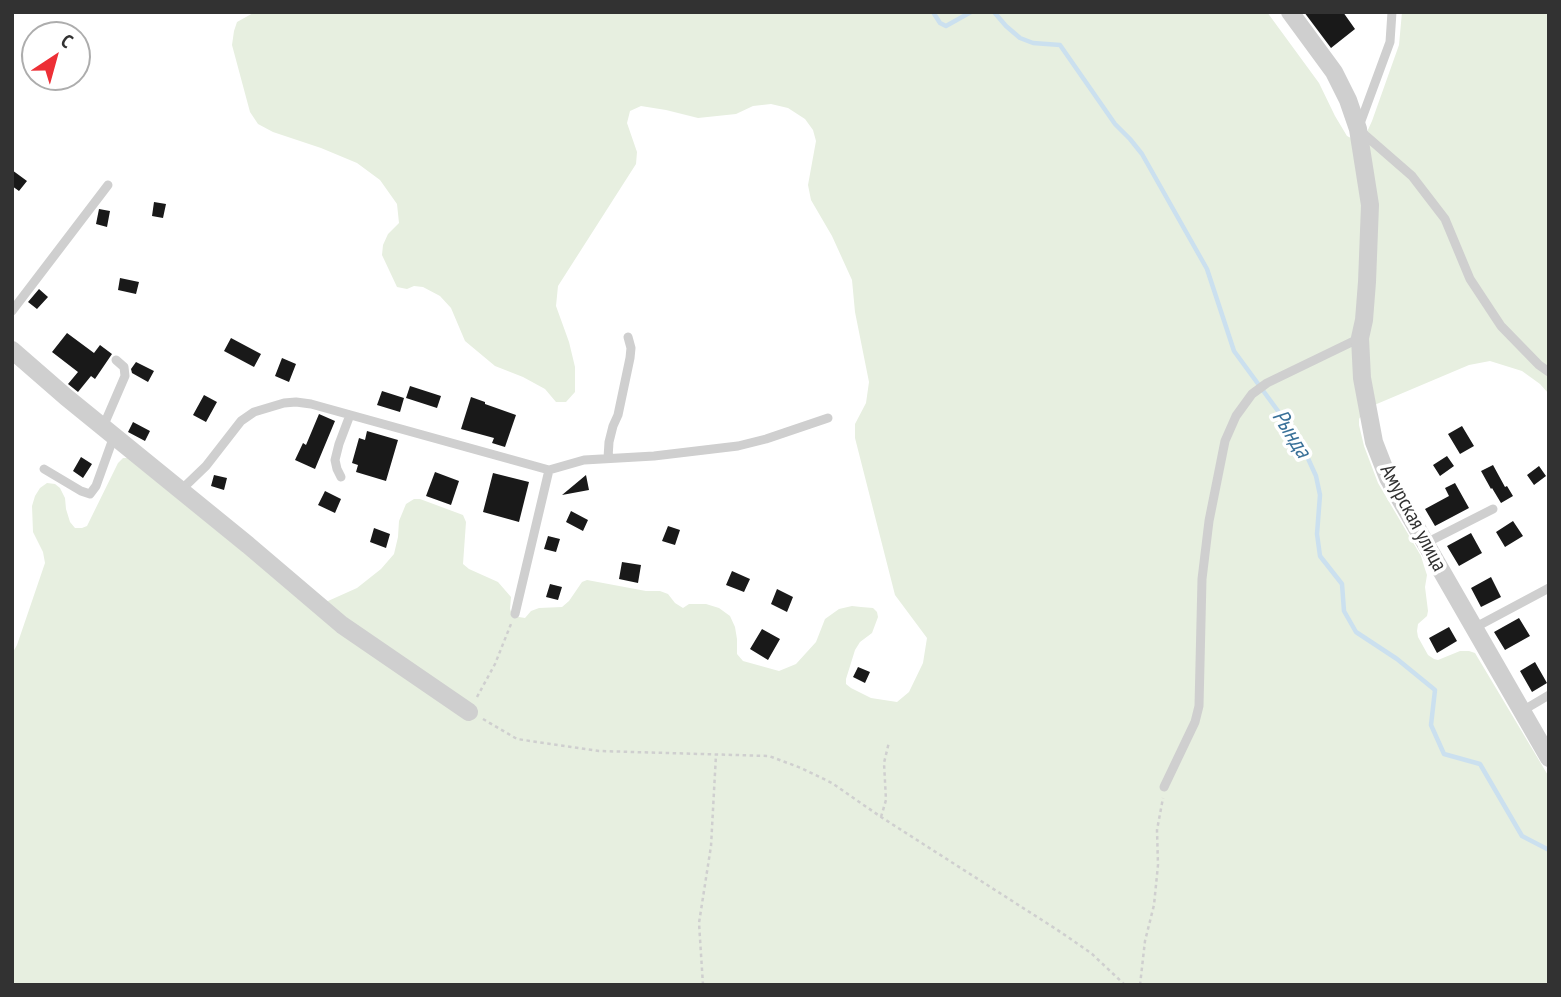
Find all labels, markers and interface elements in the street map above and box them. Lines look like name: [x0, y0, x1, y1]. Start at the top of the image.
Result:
north arrow: [21, 21, 91, 91]
text: С: [57, 28, 78, 53]
water label: Рында: [1266, 405, 1316, 463]
street label: Амурская улица: [1374, 460, 1452, 576]

